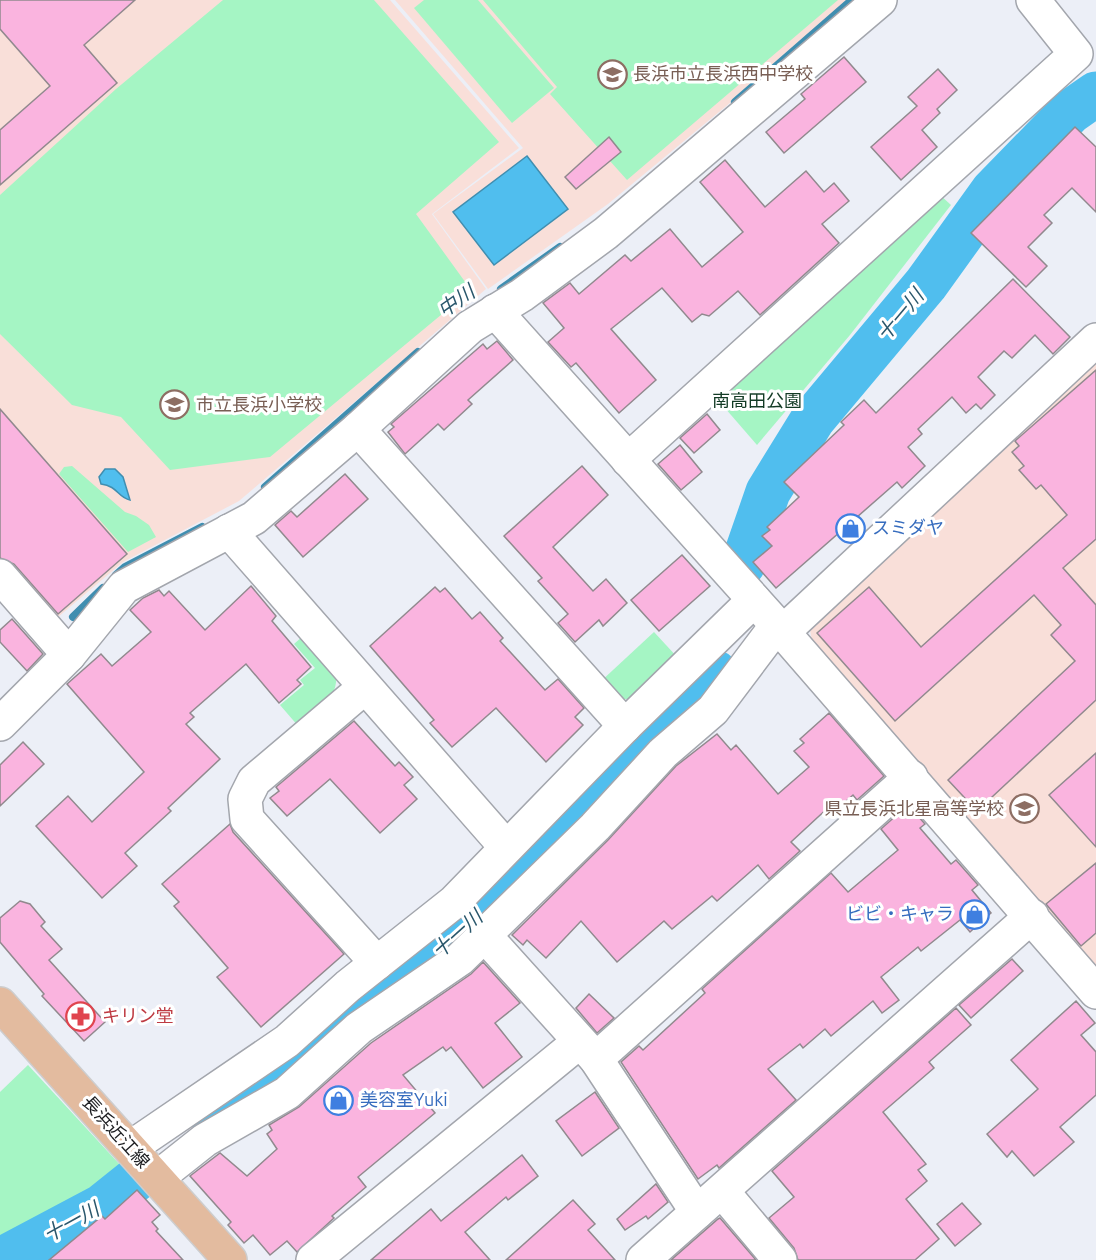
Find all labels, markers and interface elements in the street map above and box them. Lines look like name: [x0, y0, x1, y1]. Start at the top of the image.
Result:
school or university icon: 長浜市立長浜西中学校: [596, 58, 628, 90]
place label: 長浜市立長浜西中学校: [633, 63, 813, 83]
water label: 中川: [433, 279, 480, 321]
water label: 十一川: [872, 283, 929, 345]
school or university icon: 市立長浜小学校: [159, 389, 191, 421]
park label: 南高田公園: [712, 390, 802, 410]
place label: 市立長浜小学校: [196, 394, 322, 414]
shop icon: スミダヤ: [835, 512, 867, 544]
place label: スミダヤ: [872, 517, 944, 537]
school or university icon: 県立長浜北星高等学校: [1009, 793, 1041, 825]
place label: 県立長浜北星高等学校: [824, 798, 1004, 818]
shop icon: ビビ・キャラ: [959, 898, 991, 930]
place label: ビビ・キャラ: [846, 903, 954, 923]
water label: 十一川: [427, 904, 488, 962]
pharmacy icon: キリン堂: [65, 1000, 97, 1032]
place label: キリン堂: [102, 1005, 174, 1025]
shop icon: 美容室Yuki: [323, 1084, 355, 1116]
place label: 美容室Yuki: [360, 1089, 448, 1109]
street label: 長浜近江線: [79, 1091, 154, 1171]
water label: 十一川: [39, 1196, 104, 1246]

